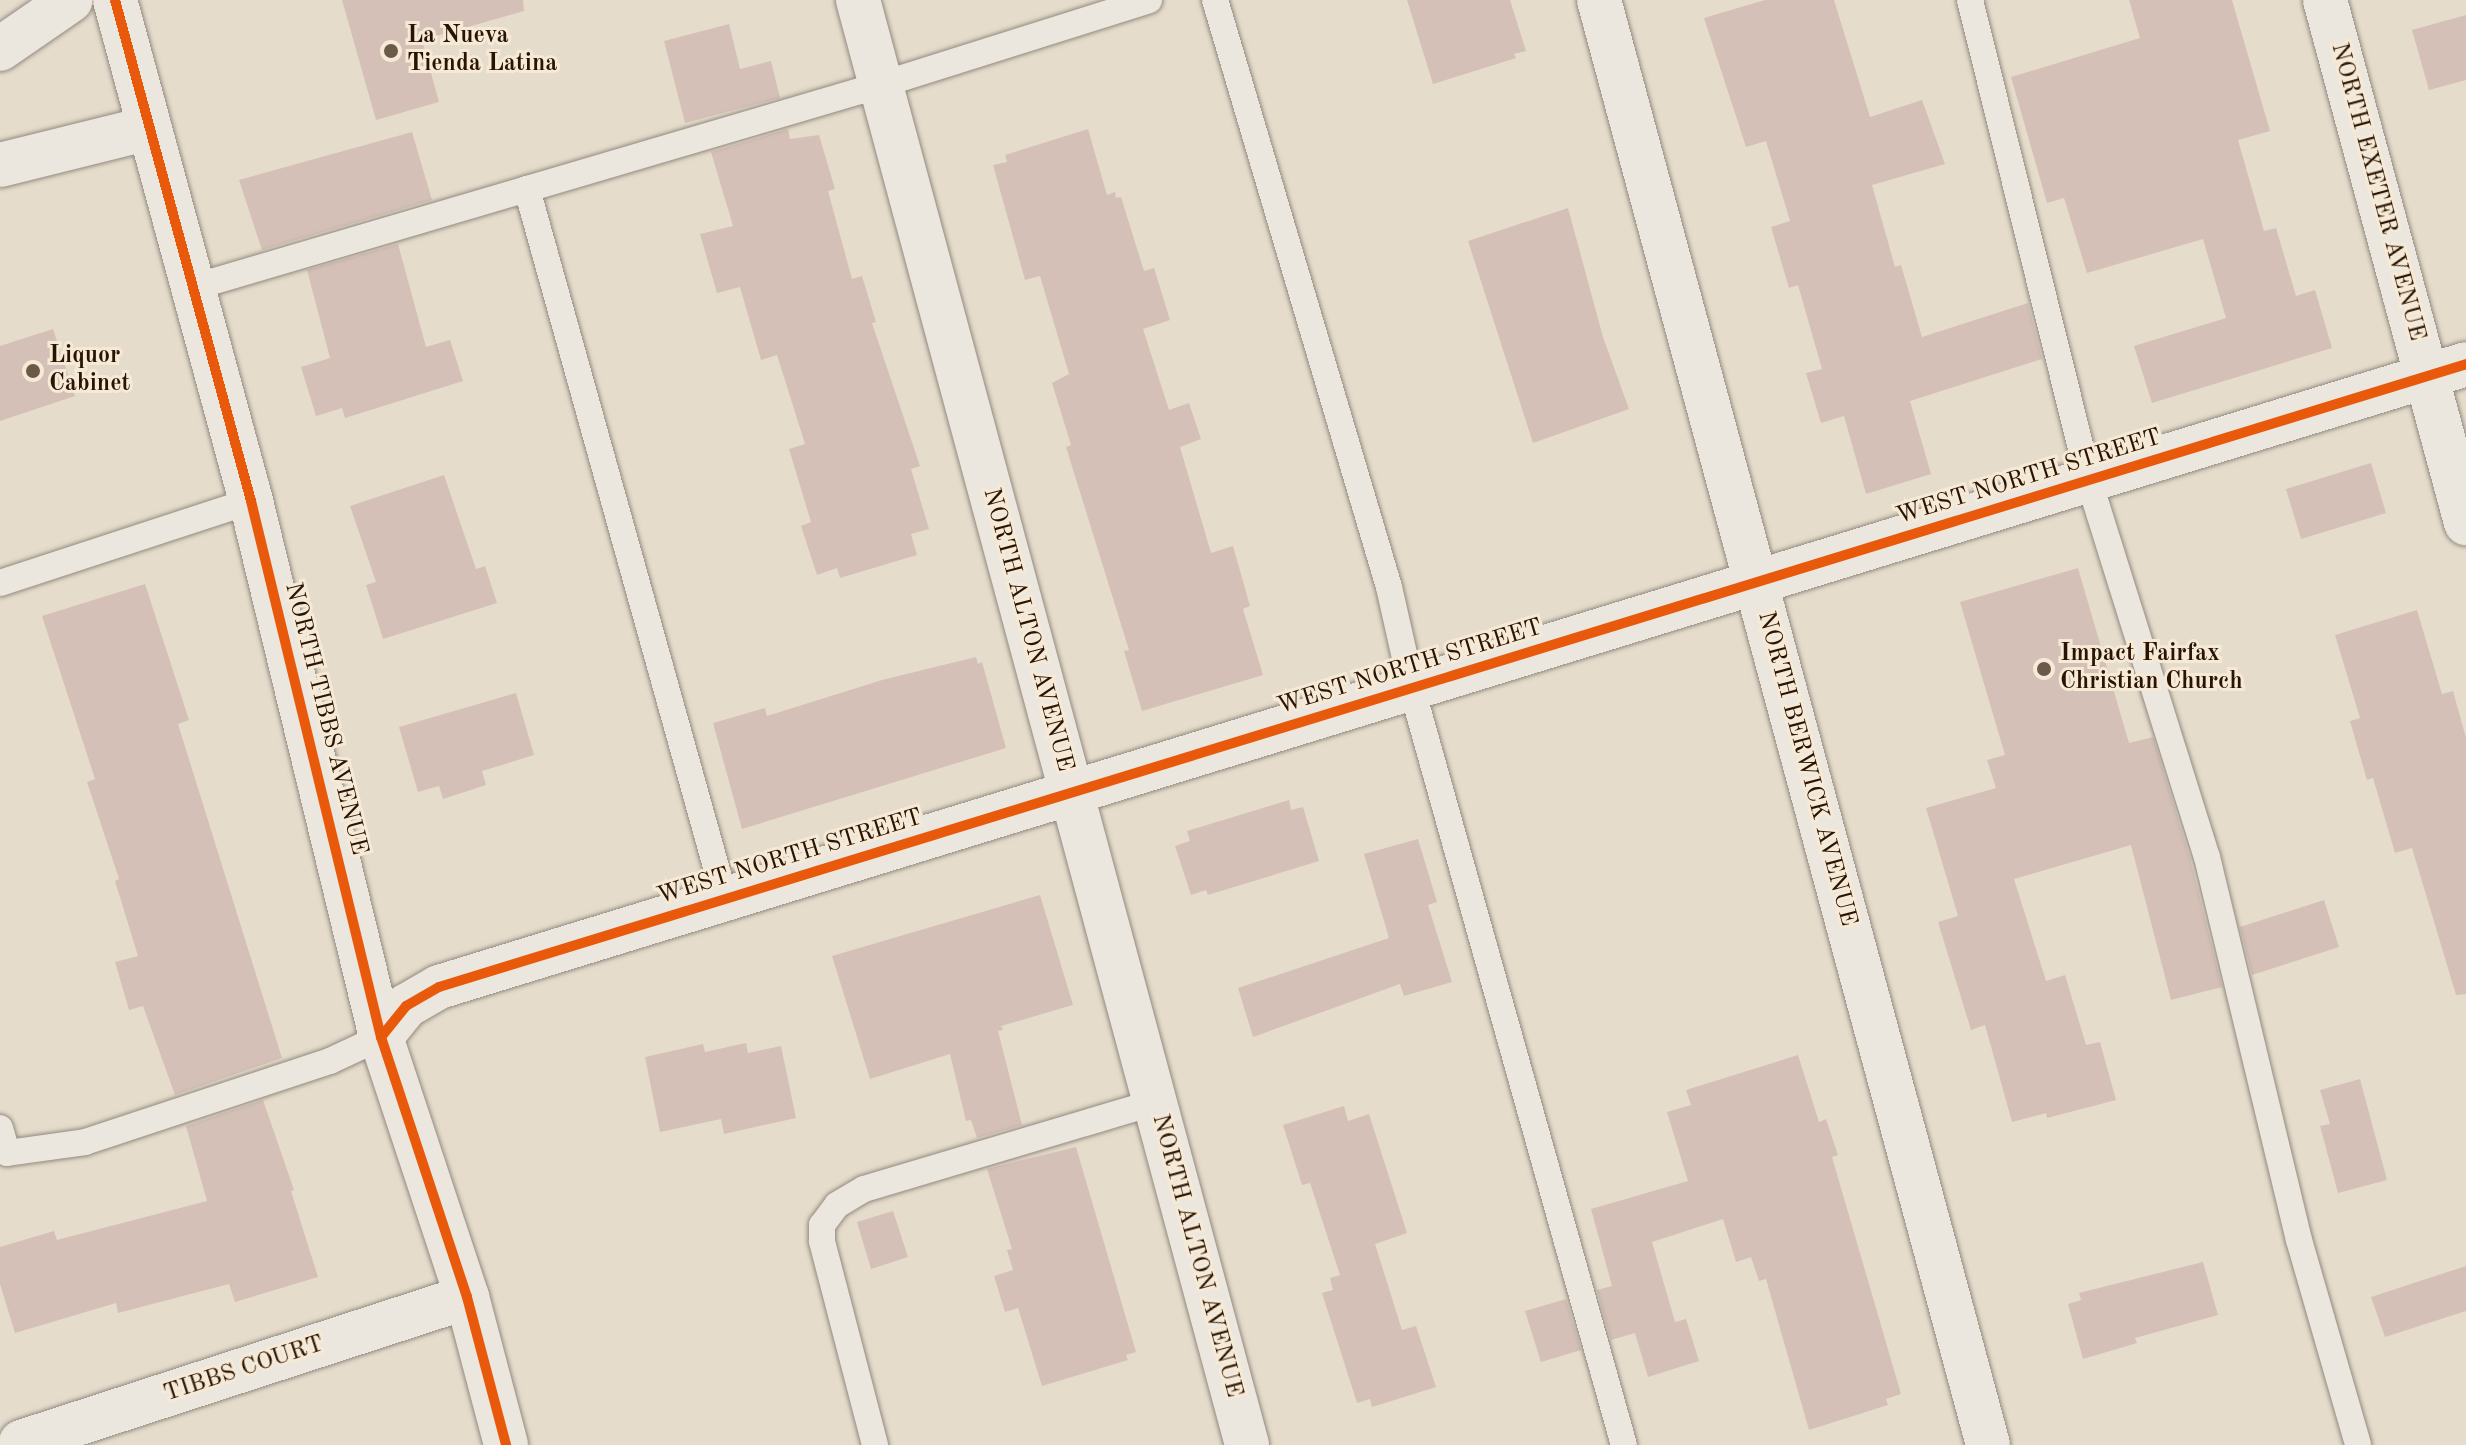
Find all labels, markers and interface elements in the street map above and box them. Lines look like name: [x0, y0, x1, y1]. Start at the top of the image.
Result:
place label: La Nueva Tienda Latina: [407, 23, 557, 79]
street label: NORTH EXETER AVENUE: [2323, 40, 2431, 344]
marker: La Nueva Tienda Latina: [382, 42, 400, 60]
place label: Liquor Cabinet: [49, 343, 130, 399]
marker: Liquor Cabinet: [24, 362, 42, 380]
street label: WEST NORTH STREET: [1893, 424, 2165, 532]
street label: NORTH ALTON AVENUE: [975, 485, 1079, 775]
street label: NORTH TIBBS AVENUE: [277, 580, 373, 858]
street label: NORTH BERWICK AVENUE: [1750, 608, 1862, 930]
street label: WEST NORTH STREET: [1274, 614, 1546, 722]
place label: Impact Fairfax Christian Church: [2060, 641, 2243, 697]
marker: Impact Fairfax Christian Church: [2035, 660, 2053, 678]
street label: WEST NORTH STREET: [654, 804, 926, 912]
street label: NORTH ALTON AVENUE: [1144, 1111, 1248, 1401]
street label: TIBBS COURT: [160, 1331, 328, 1409]

